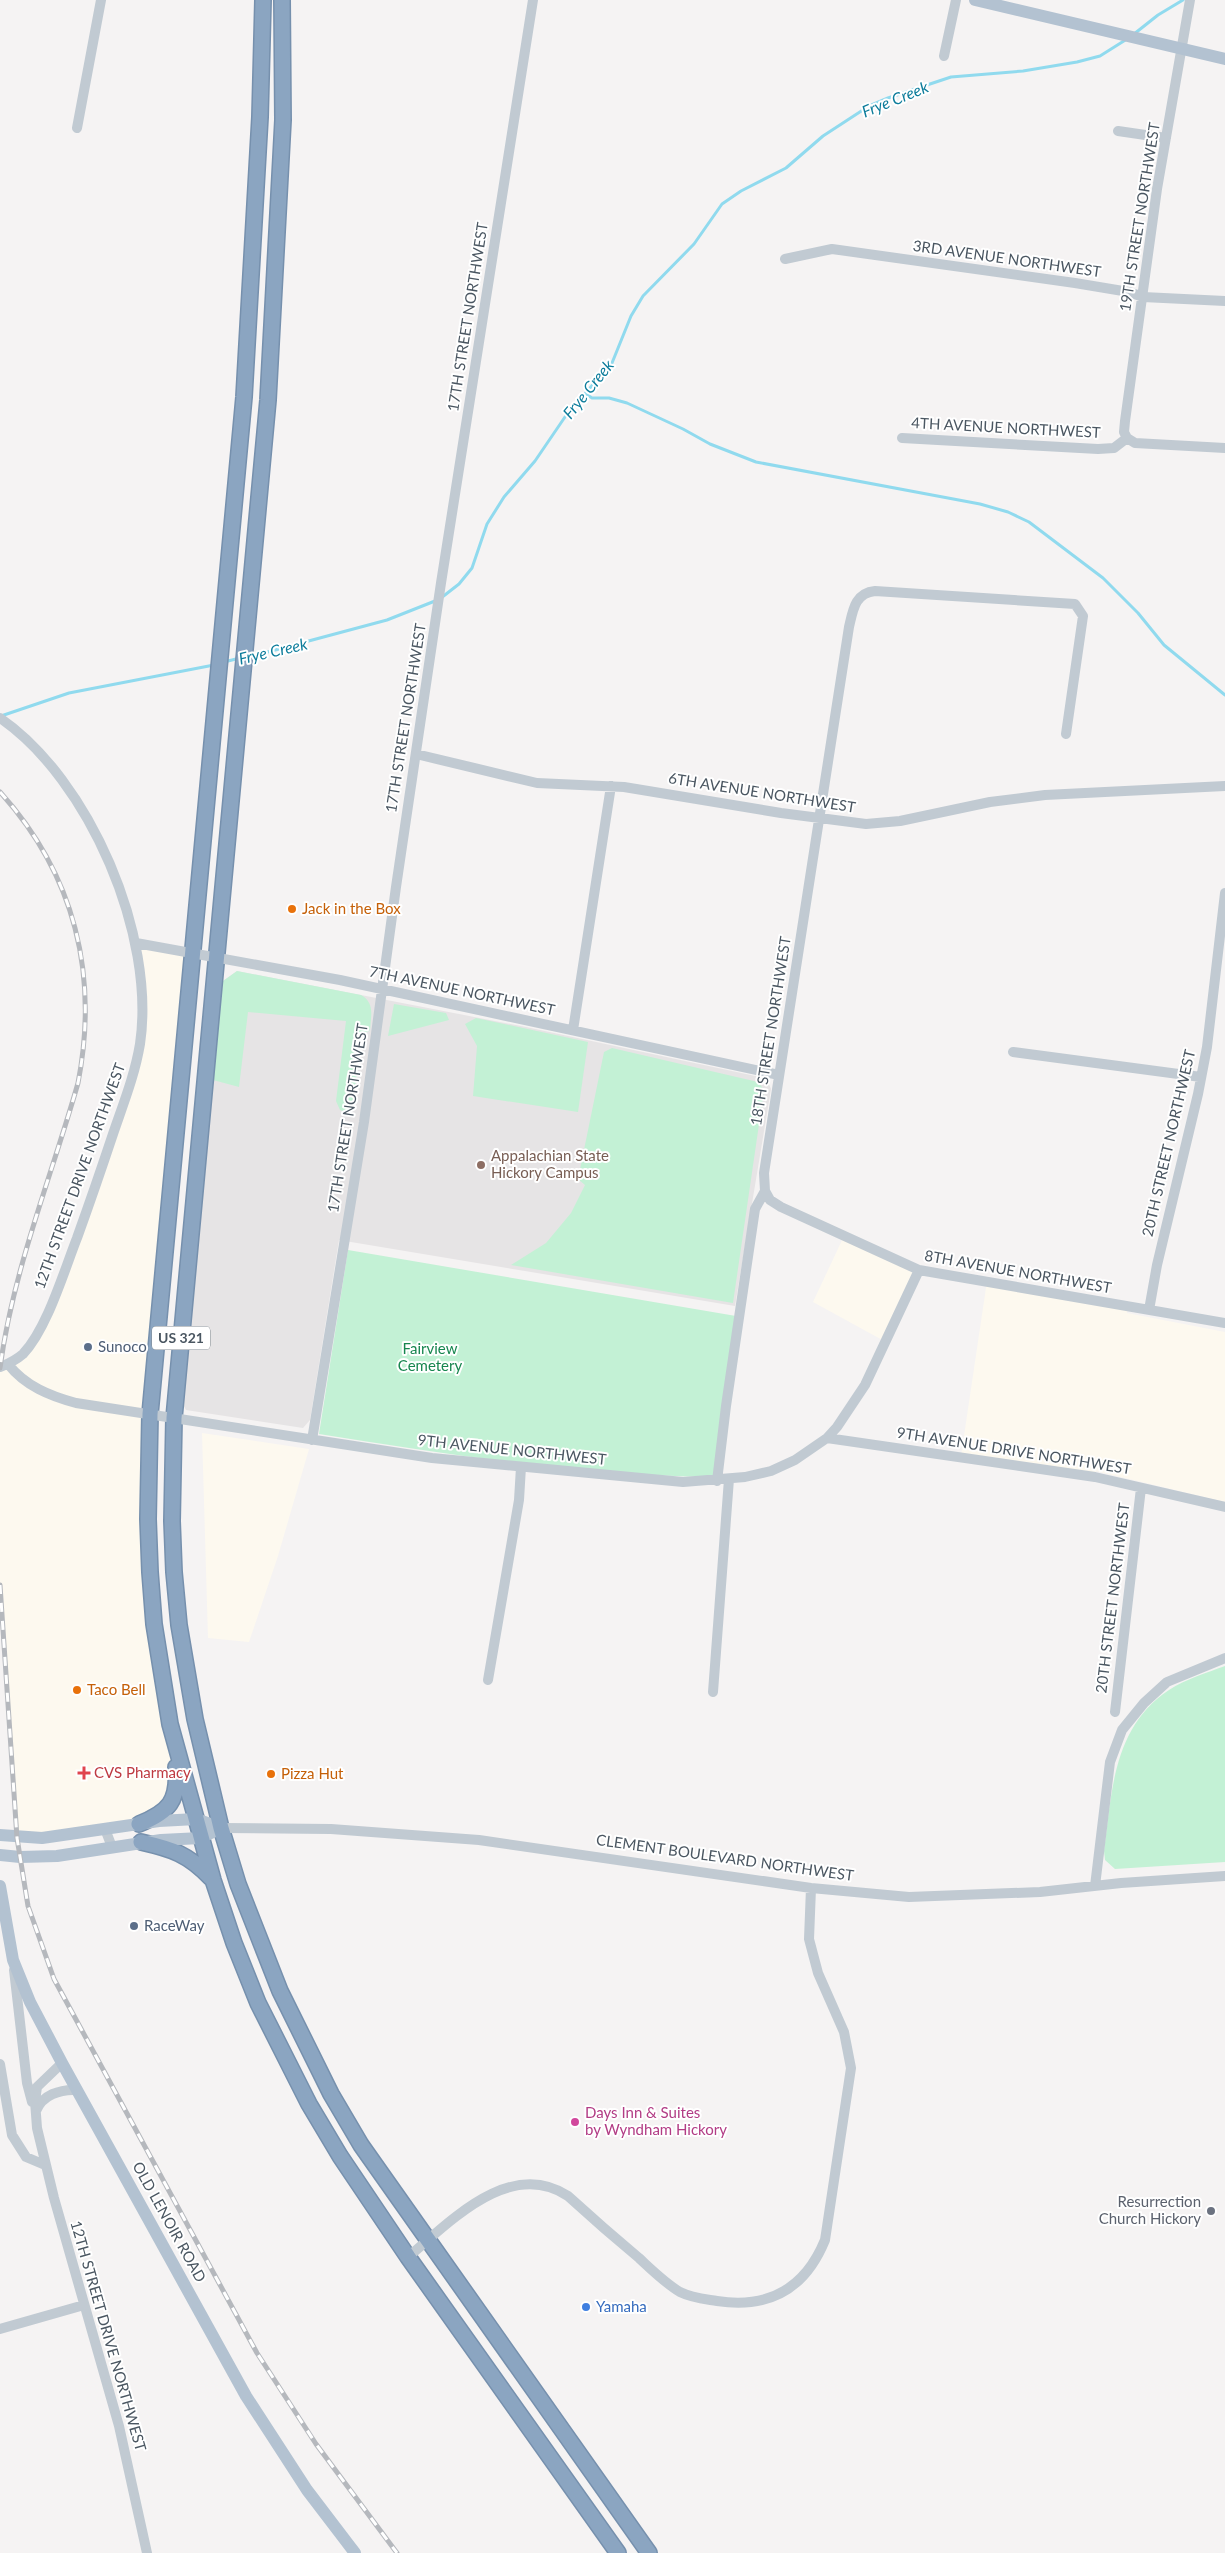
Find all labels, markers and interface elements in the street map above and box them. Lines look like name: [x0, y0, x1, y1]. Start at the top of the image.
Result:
water label: Frye Creek: [859, 76, 931, 120]
street label: 19TH STREET NORTHWEST: [1115, 121, 1163, 313]
street label: 17TH STREET NORTHWEST: [443, 221, 491, 413]
street label: 3RD AVENUE NORTHWEST: [912, 236, 1103, 280]
water label: Frye Creek: [558, 355, 617, 422]
street label: 4TH AVENUE NORTHWEST: [911, 413, 1101, 441]
street label: 17TH STREET NORTHWEST: [381, 622, 429, 814]
water label: Frye Creek: [237, 633, 310, 668]
street label: 6TH AVENUE NORTHWEST: [667, 768, 857, 816]
place label: Jack in the Box: [302, 899, 401, 917]
marker: Jack in the Box: [286, 903, 298, 915]
street label: 18TH STREET NORTHWEST: [746, 935, 794, 1127]
street label: 7TH AVENUE NORTHWEST: [368, 962, 557, 1019]
street label: 17TH STREET NORTHWEST: [323, 1022, 371, 1214]
street label: 20TH STREET NORTHWEST: [1138, 1047, 1198, 1238]
street label: 12TH STREET DRIVE NORTHWEST: [30, 1060, 128, 1291]
place label: Appalachian State Hickory Campus: [491, 1146, 609, 1181]
marker: Appalachian State Hickory Campus: [475, 1159, 487, 1171]
street label: 8TH AVENUE NORTHWEST: [923, 1246, 1113, 1296]
road number: US 321: [152, 1326, 210, 1350]
place label: Sunoco: [98, 1337, 147, 1355]
park label: Fairview Cemetery: [398, 1339, 462, 1374]
marker: Sunoco: [82, 1341, 94, 1353]
street label: 9TH AVENUE DRIVE NORTHWEST: [896, 1423, 1133, 1477]
street label: 9TH AVENUE NORTHWEST: [417, 1430, 607, 1468]
street label: 20TH STREET NORTHWEST: [1091, 1502, 1133, 1694]
place label: Taco Bell: [87, 1680, 146, 1698]
marker: Taco Bell: [71, 1684, 83, 1696]
place label: CVS Pharmacy: [94, 1763, 191, 1781]
place label: Pizza Hut: [281, 1764, 344, 1782]
marker: CVS Pharmacy: [78, 1767, 90, 1779]
marker: Pizza Hut: [265, 1768, 277, 1780]
street label: CLEMENT BOULEVARD NORTHWEST: [595, 1830, 855, 1884]
place label: RaceWay: [144, 1916, 205, 1934]
marker: RaceWay: [128, 1920, 140, 1932]
place label: Days Inn & Suites by Wyndham Hickory: [585, 2103, 727, 2138]
marker: Days Inn & Suites by Wyndham Hickory: [569, 2116, 581, 2128]
street label: OLD LENOIR ROAD: [129, 2158, 210, 2285]
place label: Resurrection Church Hickory: [1099, 2192, 1201, 2227]
marker: Resurrection Church Hickory: [1205, 2205, 1217, 2217]
street label: 12TH STREET DRIVE NORTHWEST: [67, 2218, 151, 2453]
place label: Yamaha: [596, 2297, 647, 2315]
marker: Yamaha: [580, 2301, 592, 2313]

